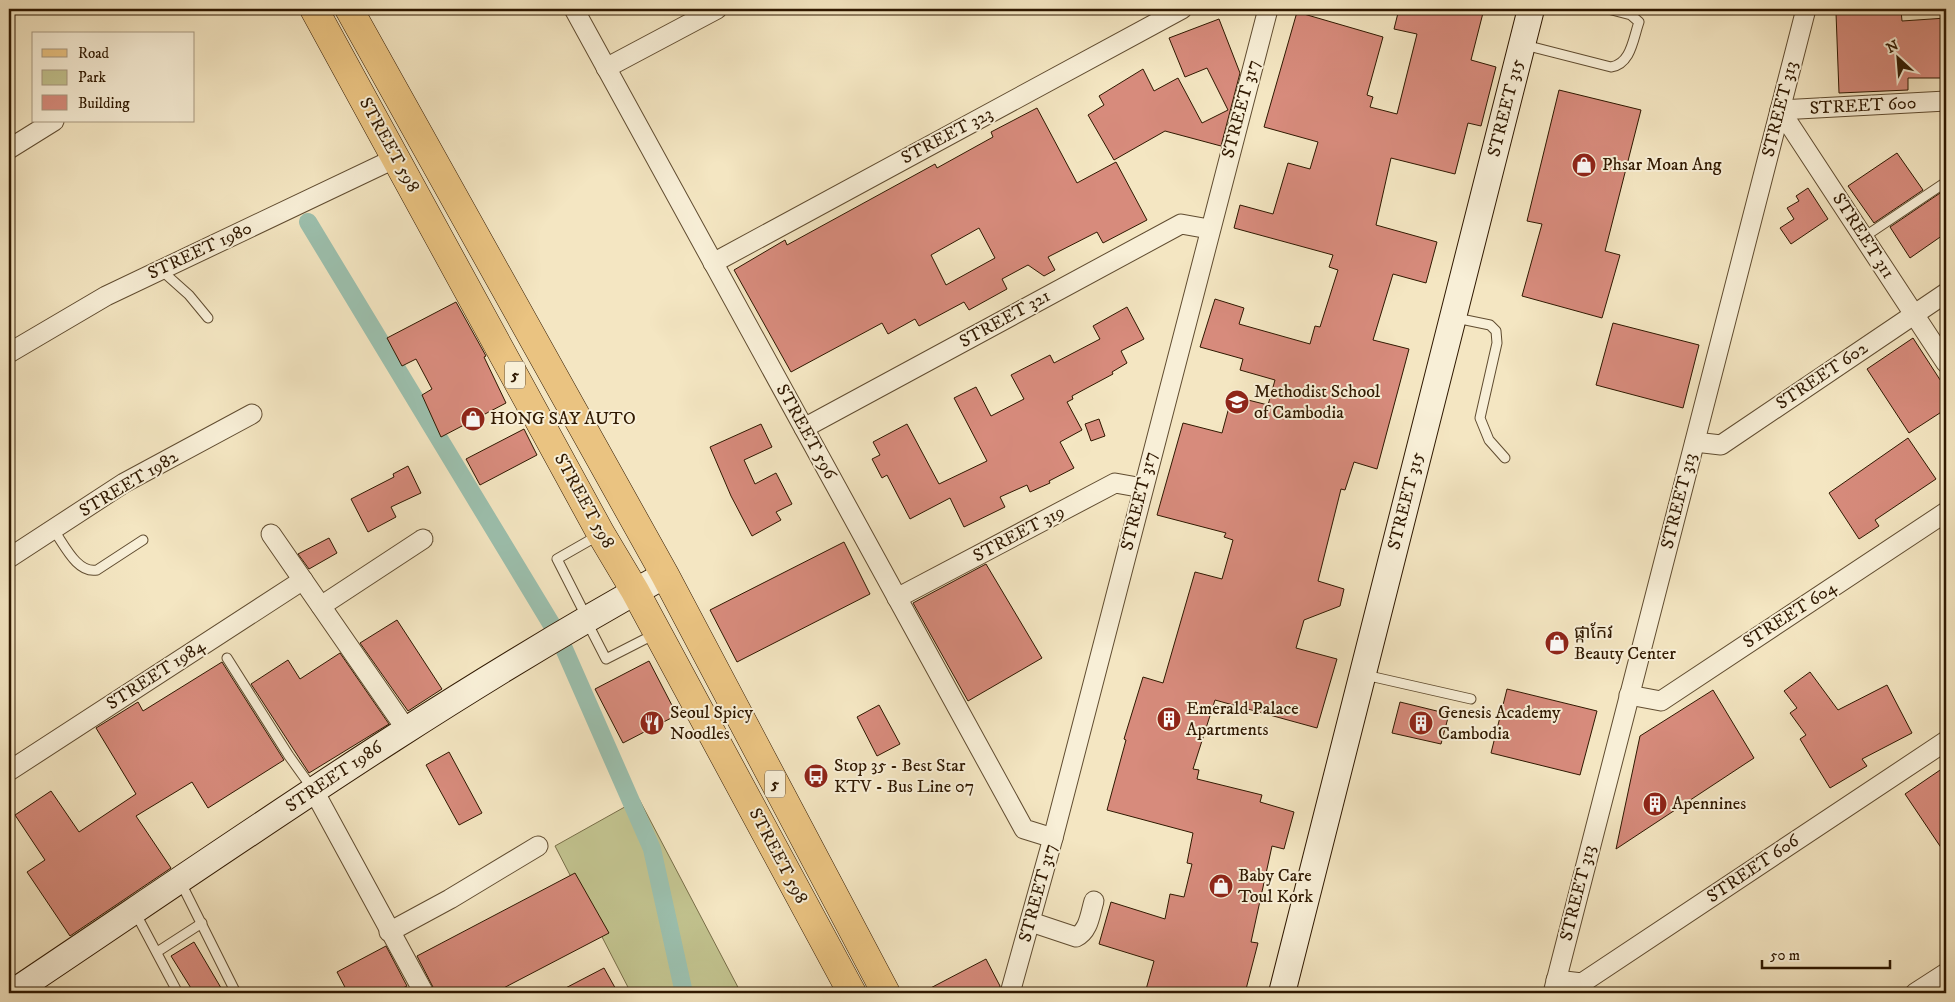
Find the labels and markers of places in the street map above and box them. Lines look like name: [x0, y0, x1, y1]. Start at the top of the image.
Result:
shop icon: Phsar Moan Ang: [1571, 152, 1597, 178]
place label: Phsar Moan Ang: [1602, 154, 1722, 176]
place label: Methodist School of Cambodia: [1254, 381, 1381, 424]
school or university icon: Methodist School of Cambodia: [1224, 389, 1250, 415]
shop icon: HONG SAY AUTO: [460, 406, 486, 432]
place label: HONG SAY AUTO: [490, 408, 636, 430]
place label: ផ្កាកែវ Beauty Center: [1574, 622, 1676, 665]
shop icon: ផ្កាកែវ Beauty Center: [1544, 630, 1570, 656]
place label: Emerald Palace Apartments: [1186, 698, 1299, 741]
place label: Seoul Spicy Noodles: [670, 702, 753, 745]
place label: Genesis Academy Cambodia: [1438, 702, 1561, 745]
building icon: Emerald Palace Apartments: [1156, 706, 1182, 732]
restaurant icon: Seoul Spicy Noodles: [639, 710, 665, 736]
building icon: Genesis Academy Cambodia: [1408, 710, 1434, 736]
place label: Stop 35 - Best Star KTV - Bus Line 07: [834, 755, 974, 798]
bus stop icon: Stop 35 - Best Star KTV - Bus Line 07: [803, 763, 829, 789]
building icon: Apennines: [1642, 791, 1668, 817]
place label: Apennines: [1672, 793, 1746, 815]
place label: Baby Care Toul Kork: [1238, 865, 1313, 908]
shop icon: Baby Care Toul Kork: [1208, 873, 1234, 899]

